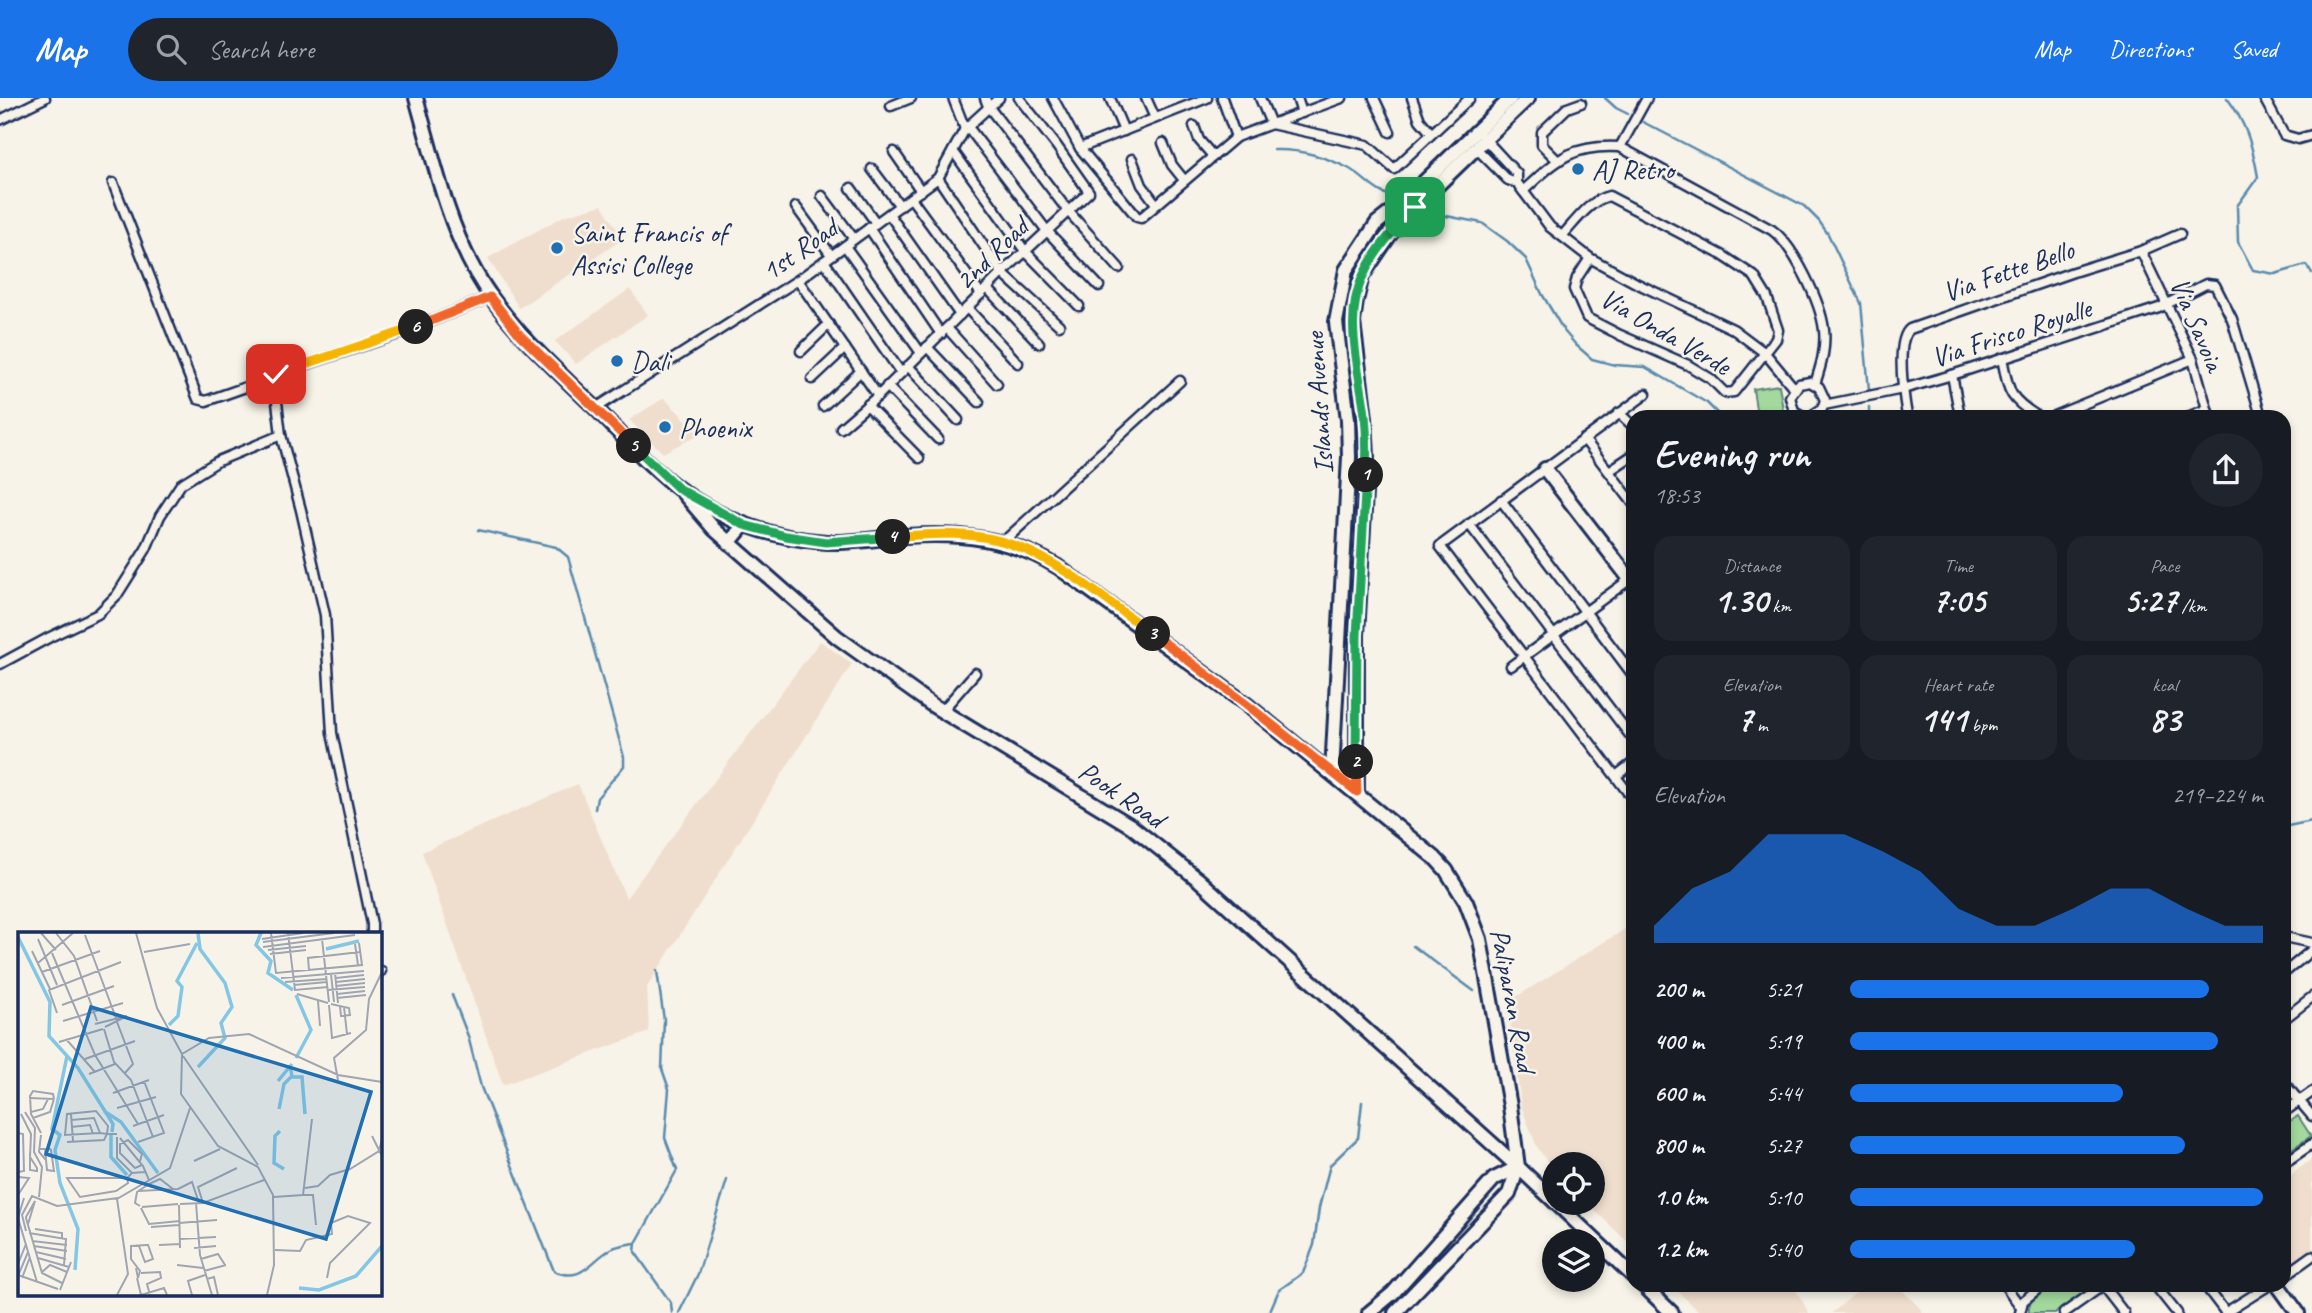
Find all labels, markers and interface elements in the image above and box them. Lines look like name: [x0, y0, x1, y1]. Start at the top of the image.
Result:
search box: [128, 18, 618, 81]
text: Map: [35, 28, 86, 70]
icon: search: [152, 30, 190, 68]
text: Search here: [208, 33, 314, 66]
text: Map: [2034, 34, 2071, 64]
text: Directions: [2109, 34, 2192, 64]
text: Saved: [2230, 34, 2277, 64]
place label: AJ Retro: [1592, 152, 1677, 187]
marker: AJ Retro: [1570, 161, 1586, 177]
pin: [1385, 177, 1445, 237]
icon: arrive: [1396, 188, 1434, 226]
street label: 2nd Road: [947, 207, 1039, 297]
street label: 1st Road: [754, 208, 847, 288]
place label: Saint Francis of Assisi College: [571, 215, 733, 282]
street label: Via Fette Bello: [1938, 231, 2080, 309]
marker: Saint Francis of Assisi College: [549, 240, 565, 256]
street label: Via Savoia: [2162, 272, 2234, 378]
street label: Via Onda Verde: [1594, 280, 1739, 384]
street label: Via Frisco Royalle: [1927, 290, 2097, 375]
pin: 6: [398, 310, 434, 344]
text: 6: [411, 314, 420, 338]
street label: Islands Avenue: [1296, 329, 1341, 475]
pin: [246, 344, 306, 404]
place label: Dali: [631, 344, 673, 379]
marker: Dali: [609, 353, 625, 369]
icon: check: [257, 355, 295, 393]
place label: Phoenix: [679, 410, 754, 445]
marker: Phoenix: [657, 419, 673, 435]
pin: 5: [616, 428, 652, 464]
text: Evening run: [1654, 431, 1810, 478]
text: 5: [629, 433, 638, 457]
button: share: [2189, 433, 2263, 507]
pin: 1: [1348, 458, 1384, 492]
text: 1: [1361, 462, 1370, 486]
text: 18:53: [1654, 481, 1700, 510]
pin: 4: [876, 520, 910, 555]
text: 4: [888, 524, 897, 548]
text: Distance: [1724, 554, 1781, 578]
text: Time: [1944, 554, 1973, 578]
text: Pace: [2150, 554, 2179, 578]
text: 1.30: [1713, 578, 1768, 623]
text: 7:05: [1932, 578, 1985, 623]
text: 5:27: [2123, 578, 2177, 623]
text: km: [1768, 594, 1791, 618]
text: /km: [2177, 594, 2206, 618]
pin: 3: [1136, 616, 1170, 652]
text: 3: [1148, 621, 1157, 645]
text: Elevation: [1723, 673, 1781, 697]
text: Heart rate: [1924, 673, 1993, 697]
text: kcal: [2152, 673, 2177, 697]
text: 7: [1737, 697, 1752, 742]
text: 141: [1920, 697, 1967, 742]
text: 83: [2149, 697, 2181, 742]
text: m: [1752, 713, 1768, 737]
text: bpm: [1967, 713, 1997, 737]
pin: 2: [1338, 744, 1374, 780]
text: 2: [1351, 749, 1360, 773]
street label: Pook Road: [1072, 753, 1175, 838]
text: Elevation: [1654, 781, 1725, 810]
text: 219–224 m: [2172, 781, 2263, 810]
street label: Paliparan Road: [1483, 926, 1545, 1078]
inset map: [18, 932, 382, 1296]
text: 200 m: [1654, 975, 1704, 1004]
text: 5:21: [1766, 975, 1802, 1004]
text: 400 m: [1654, 1027, 1704, 1056]
text: 5:19: [1766, 1027, 1802, 1056]
text: 600 m: [1654, 1079, 1704, 1108]
text: 5:44: [1766, 1079, 1802, 1108]
text: 800 m: [1654, 1131, 1704, 1160]
text: 5:27: [1766, 1131, 1802, 1160]
map controls: [1542, 1152, 1605, 1292]
button: locate: [1542, 1152, 1605, 1215]
text: 1.0 km: [1654, 1183, 1708, 1212]
text: 5:10: [1766, 1183, 1802, 1212]
button: layers: [1542, 1229, 1605, 1292]
text: 1.2 km: [1654, 1235, 1708, 1264]
text: 5:40: [1766, 1235, 1802, 1264]

